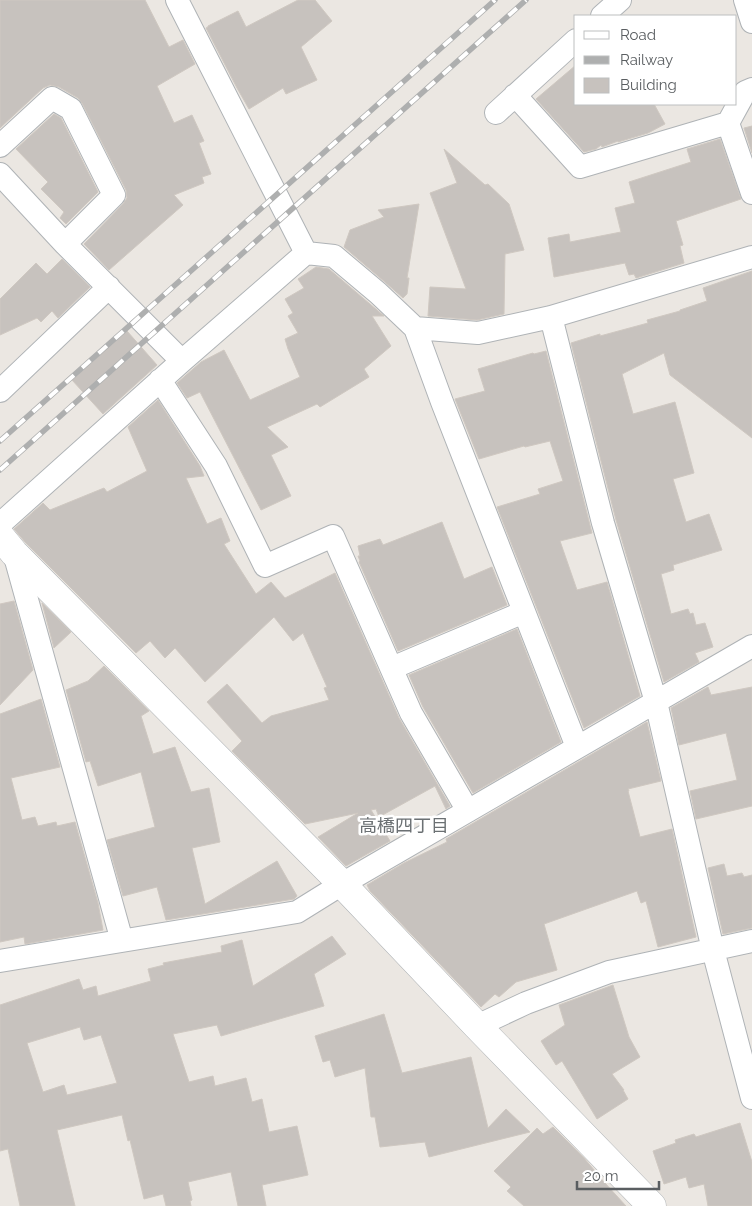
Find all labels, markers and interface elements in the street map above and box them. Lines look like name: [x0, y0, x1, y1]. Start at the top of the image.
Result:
legend: [574, 15, 737, 105]
text: Road: [620, 26, 656, 44]
text: Railway: [620, 51, 673, 69]
text: Building: [620, 76, 677, 94]
district label: 高橋四丁目: [359, 815, 449, 836]
scale bar: [577, 1158, 660, 1190]
text: 20 m: [584, 1167, 619, 1185]

